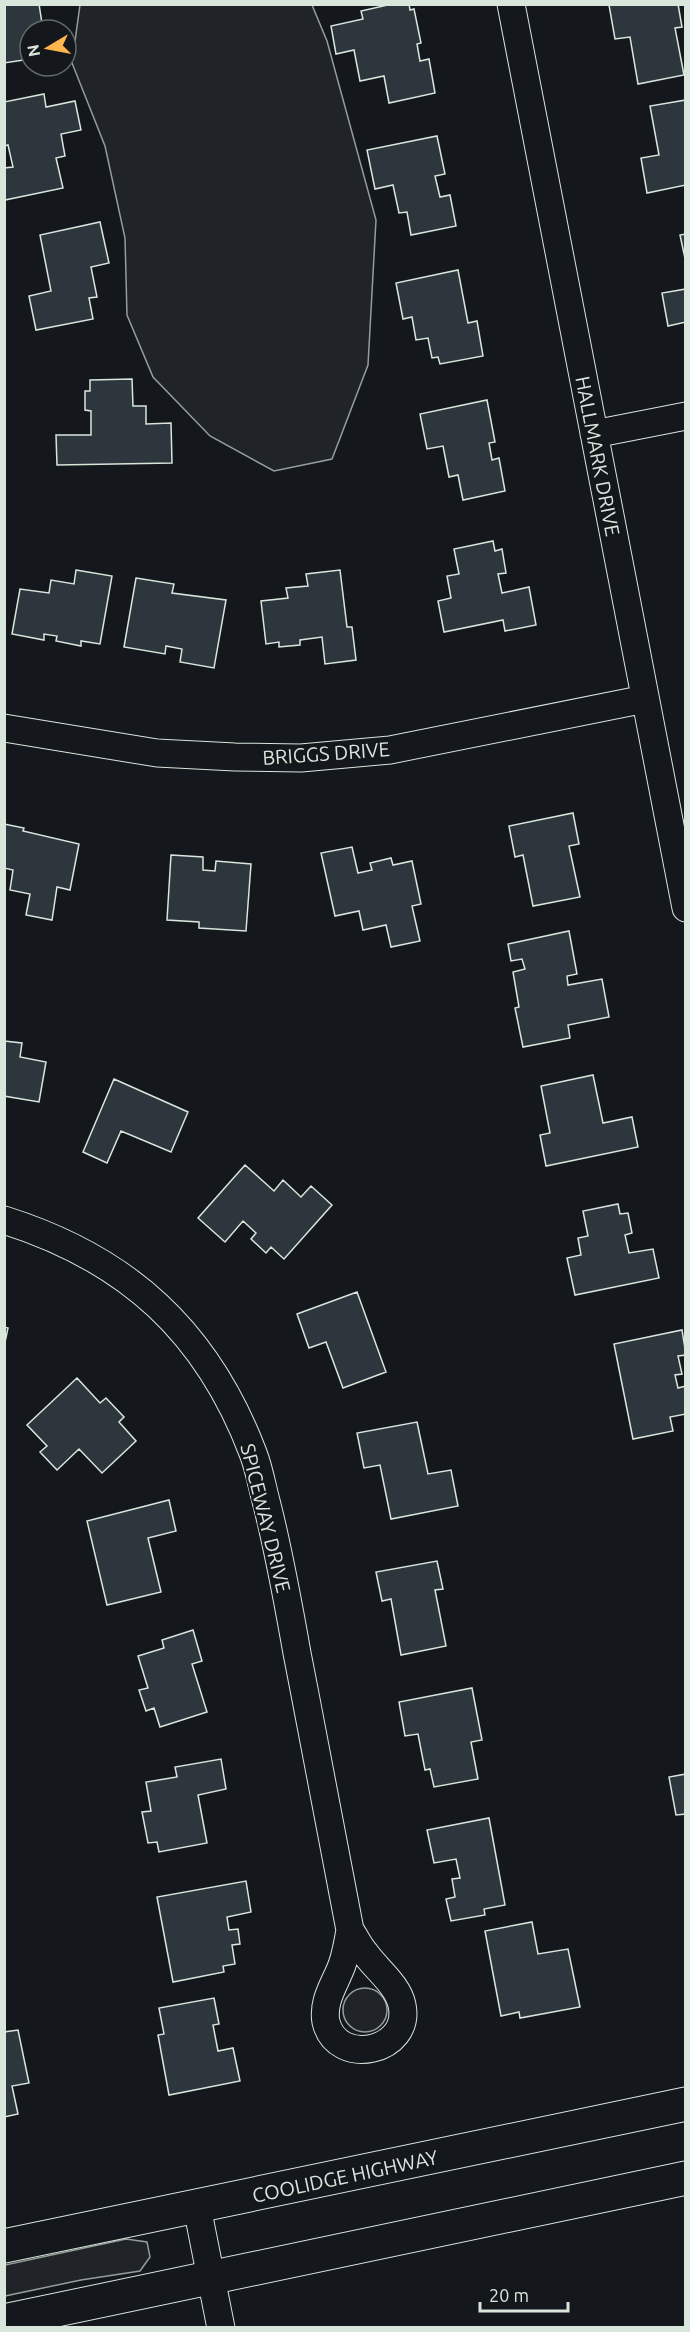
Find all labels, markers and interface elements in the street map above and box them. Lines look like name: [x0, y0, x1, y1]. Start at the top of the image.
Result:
north arrow: [18, 18, 78, 78]
text: N: [23, 43, 43, 58]
street label: HALLMARK DRIVE: [571, 374, 625, 538]
street label: BRIGGS DRIVE: [262, 737, 390, 769]
street label: SPICEWAY DRIVE: [236, 1441, 296, 1595]
street label: COOLIDGE HIGHWAY: [250, 2145, 440, 2207]
scale bar: [480, 2275, 568, 2313]
text: 20 m: [489, 2285, 529, 2305]

